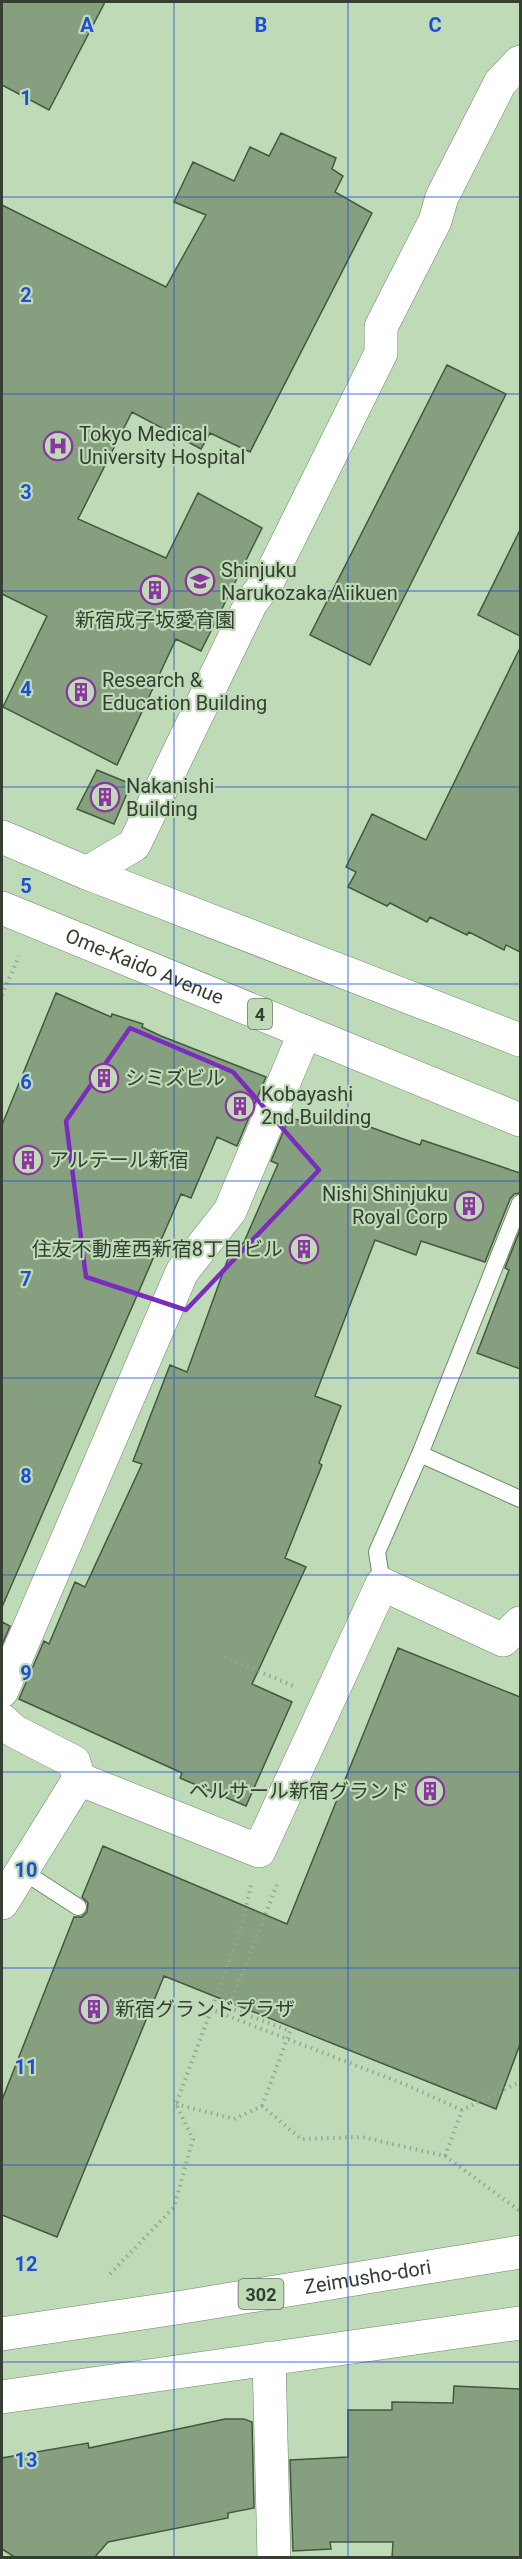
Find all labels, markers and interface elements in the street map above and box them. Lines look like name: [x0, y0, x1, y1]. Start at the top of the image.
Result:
text: A: [80, 13, 94, 37]
text: B: [255, 13, 267, 37]
text: C: [428, 13, 442, 37]
text: 1: [20, 86, 32, 110]
text: 2: [20, 283, 32, 307]
place label: Tokyo Medical University Hospital: [79, 422, 245, 469]
hospital icon: Tokyo Medical University Hospital: [42, 430, 74, 462]
text: 3: [20, 480, 32, 504]
place label: Shinjuku Narukozaka Aiikuen: [221, 558, 398, 605]
school or university icon: Shinjuku Narukozaka Aiikuen: [184, 565, 216, 597]
building icon: 新宿成子坂愛育園: [139, 574, 171, 606]
place label: 新宿成子坂愛育園: [75, 608, 235, 632]
place label: Research & Education Building: [102, 668, 267, 715]
building icon: Research & Education Building: [65, 676, 97, 708]
text: 4: [20, 677, 32, 701]
place label: Nakanishi Building: [126, 774, 214, 821]
building icon: Nakanishi Building: [89, 781, 121, 813]
text: 5: [20, 874, 32, 898]
street label: Ome-Kaido Avenue: [62, 923, 227, 1009]
road number: 4: [248, 999, 272, 1029]
building icon: シミズビル: [88, 1062, 120, 1094]
place label: シミズビル: [125, 1066, 225, 1090]
text: 6: [20, 1070, 32, 1094]
place label: Kobayashi 2nd Building: [261, 1082, 371, 1129]
building icon: Kobayashi 2nd Building: [224, 1090, 256, 1122]
building icon: アルテール新宿: [12, 1144, 44, 1176]
place label: アルテール新宿: [49, 1148, 189, 1172]
place label: Nishi Shinjuku Royal Corp: [322, 1182, 448, 1229]
building icon: Nishi Shinjuku Royal Corp: [453, 1190, 485, 1222]
building icon: 住友不動産西新宿8丁目ビル: [288, 1233, 320, 1265]
place label: 住友不動産西新宿8丁目ビル: [32, 1237, 283, 1261]
text: 7: [20, 1267, 32, 1291]
text: 8: [20, 1464, 32, 1488]
text: 9: [20, 1661, 32, 1685]
building icon: ベルサール新宿グランド: [414, 1775, 446, 1807]
place label: ベルサール新宿グランド: [189, 1779, 409, 1803]
text: 10: [15, 1858, 37, 1882]
building icon: 新宿グランドプラザ: [78, 1993, 110, 2025]
place label: 新宿グランドプラザ: [115, 1997, 295, 2021]
text: 11: [15, 2055, 37, 2079]
text: 12: [15, 2252, 37, 2276]
street label: Zeimusho-dori: [302, 2255, 433, 2299]
road number: 302: [238, 2279, 284, 2309]
text: 13: [15, 2448, 37, 2472]

